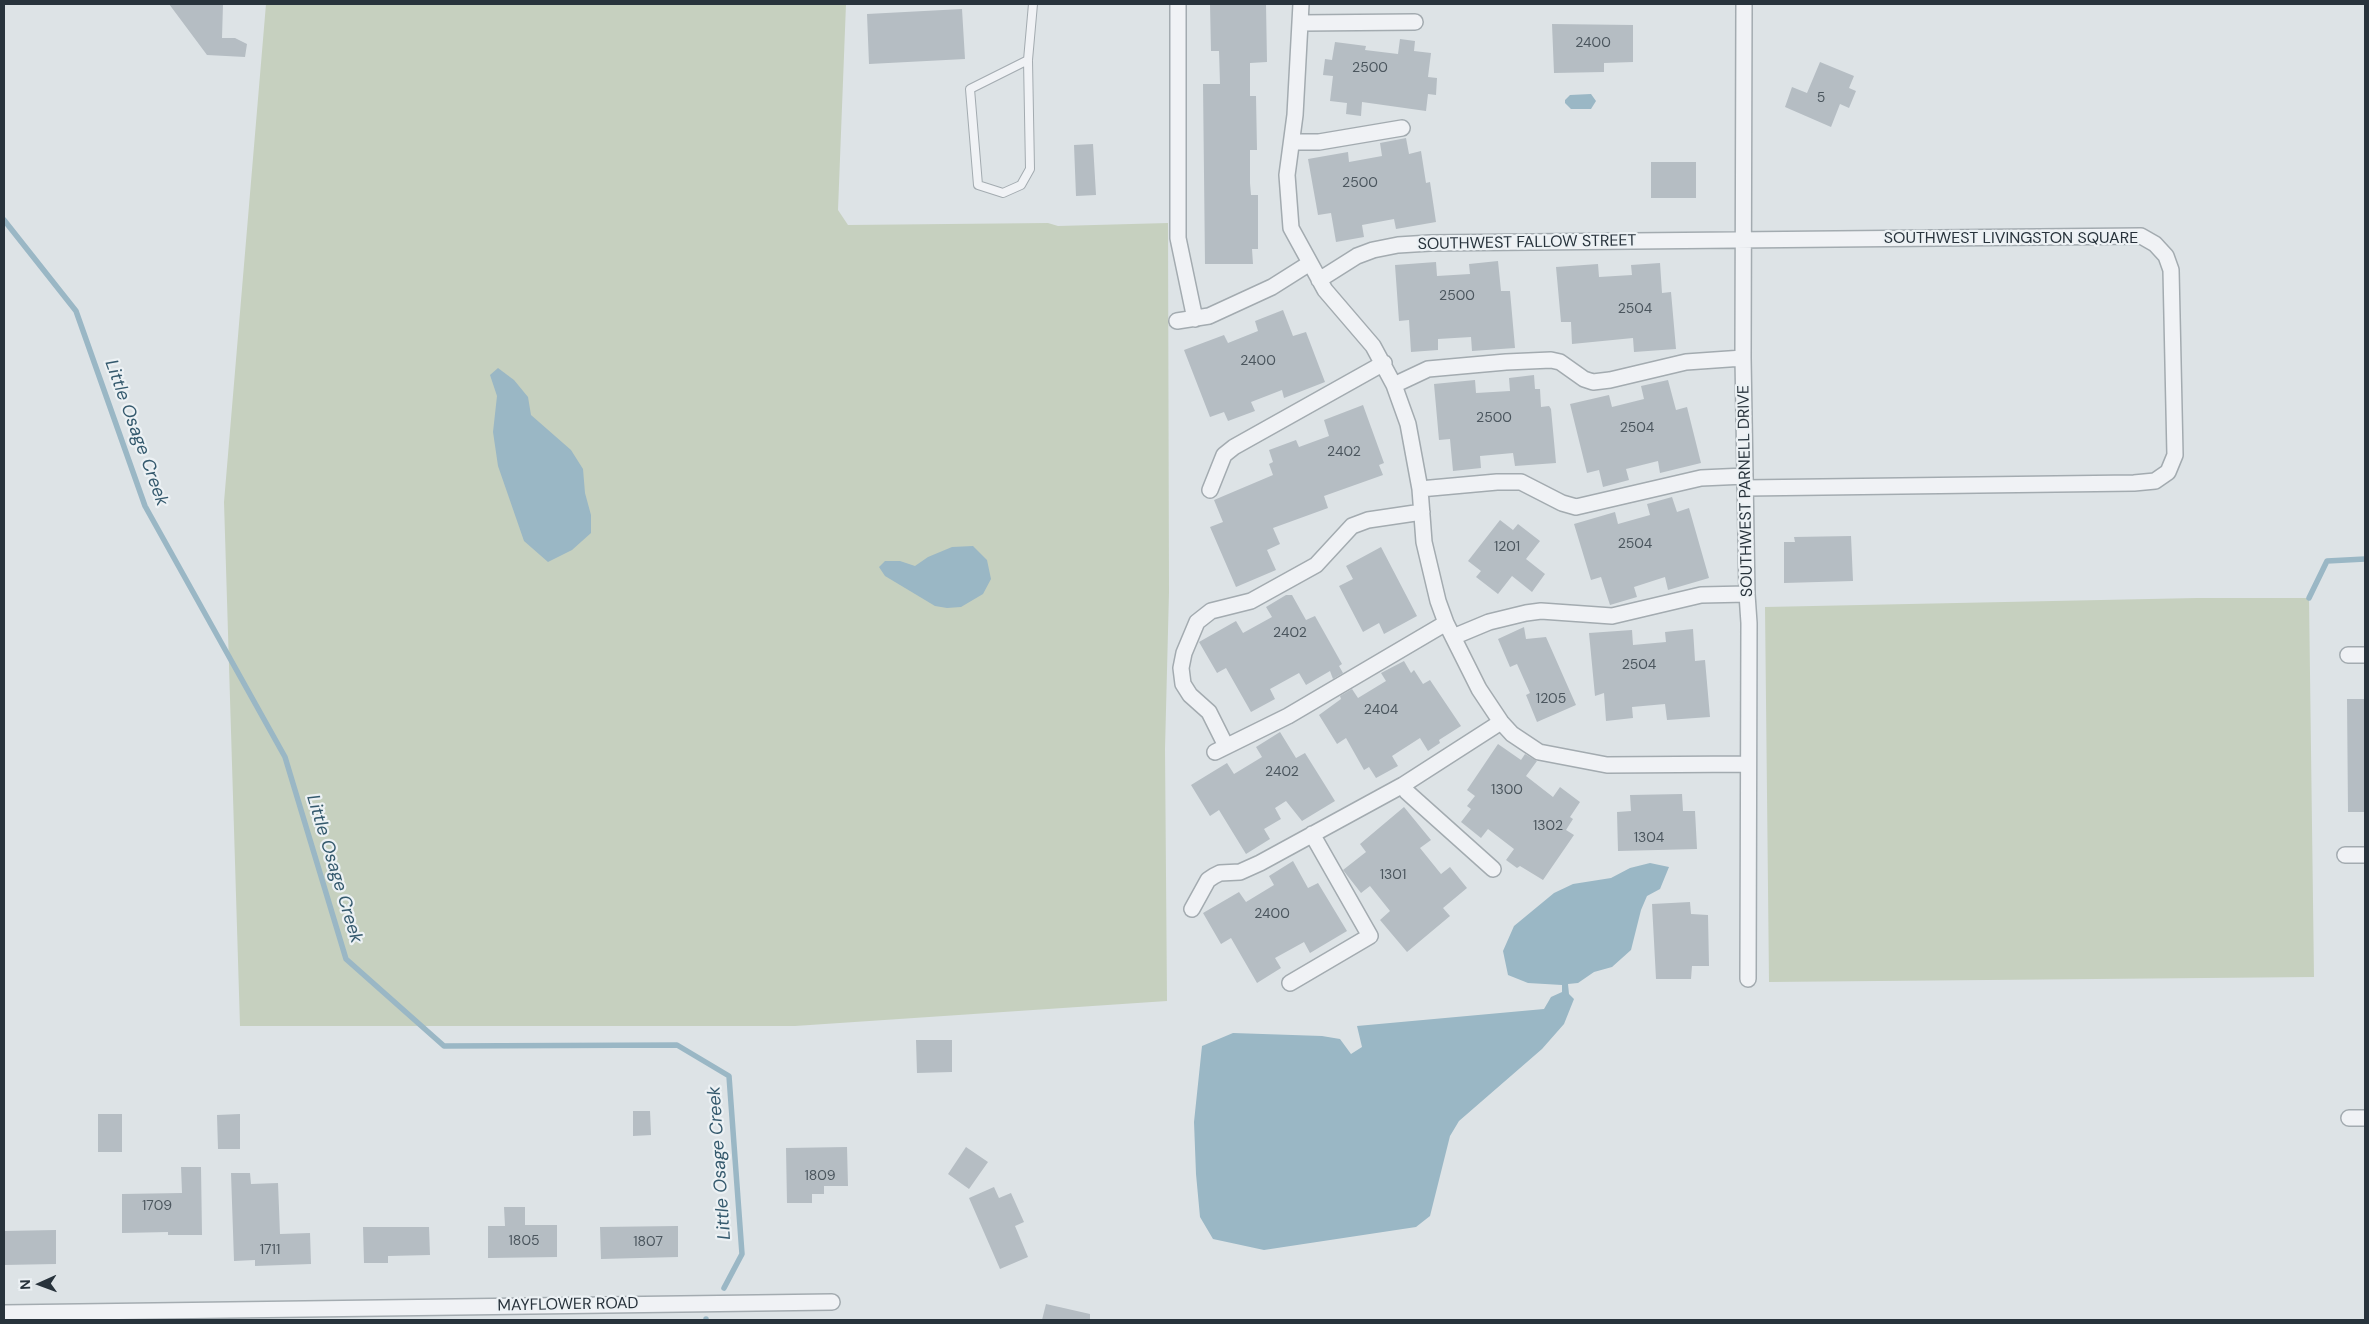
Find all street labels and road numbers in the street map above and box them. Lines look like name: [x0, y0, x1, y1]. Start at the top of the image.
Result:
street label: SOUTHWEST LIVINGSTON SQUARE: [1884, 229, 2138, 249]
street label: SOUTHWEST FALLOW STREET: [1417, 231, 1637, 255]
street label: SOUTHWEST PARNELL DRIVE: [1735, 385, 1757, 597]
street label: MAYFLOWER ROAD: [497, 1294, 639, 1316]

